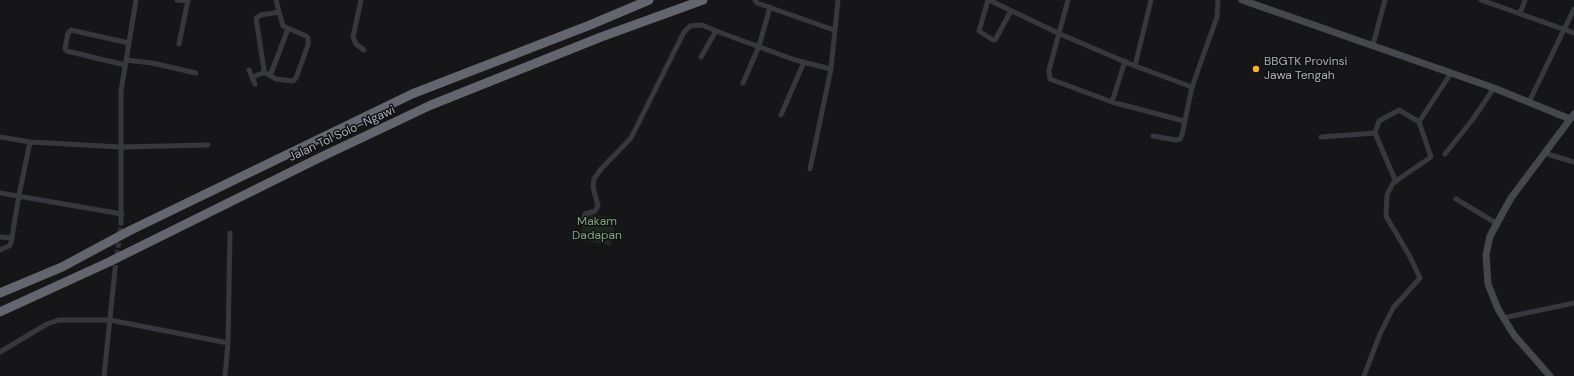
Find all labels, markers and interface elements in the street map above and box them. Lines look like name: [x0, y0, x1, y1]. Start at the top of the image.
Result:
place label: BBGTK Provinsi Jawa Tengah: [1264, 55, 1347, 83]
marker: BBGTK Provinsi Jawa Tengah: [1251, 64, 1261, 74]
street label: Jalan Tol Solo–Ngawi: [286, 103, 398, 165]
park label: Makam Dadapan: [572, 215, 622, 243]

